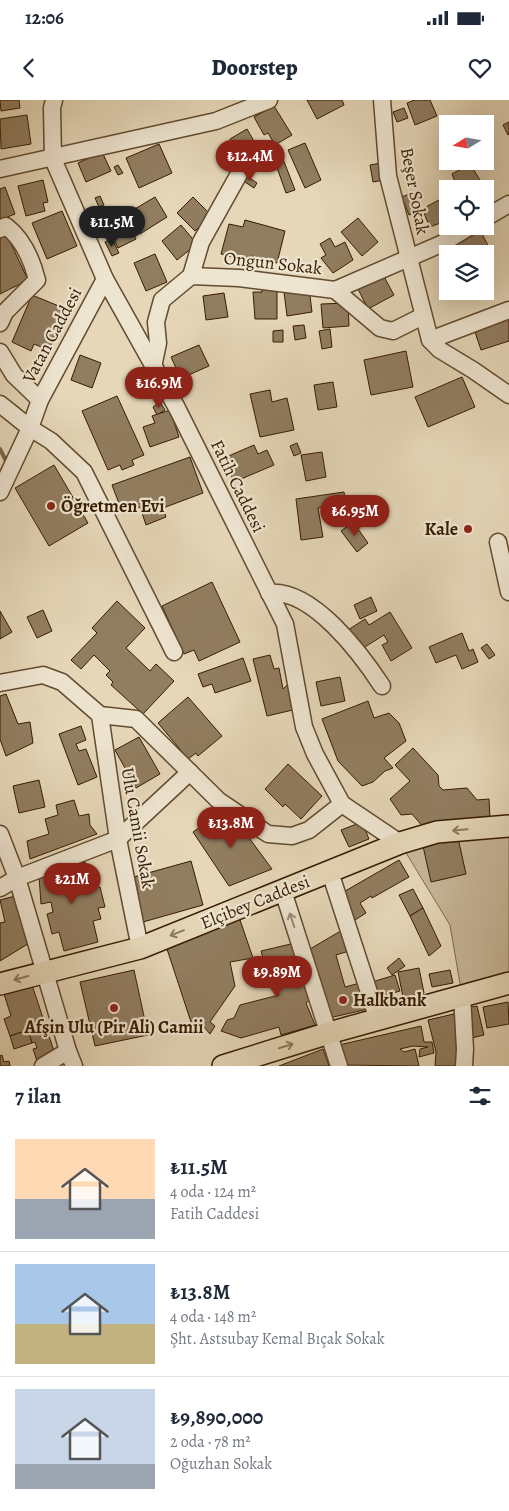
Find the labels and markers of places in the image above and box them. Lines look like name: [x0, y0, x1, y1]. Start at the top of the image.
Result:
pin: ₺12.4M: [209, 139, 291, 182]
pin: ₺11.5M: [71, 206, 153, 248]
pin: ₺16.9M: [118, 366, 200, 409]
place label: Öğretmen Evi: [61, 494, 164, 518]
pin: ₺6.95M: [314, 494, 396, 537]
marker: Öğretmen Evi: [45, 500, 57, 512]
place label: Kale: [425, 517, 458, 541]
marker: Kale: [462, 523, 474, 535]
pin: ₺13.8M: [190, 806, 272, 849]
pin: ₺21M: [42, 862, 102, 905]
pin: ₺9.89M: [236, 956, 318, 998]
place label: Halkbank: [353, 988, 427, 1012]
marker: Halkbank: [337, 994, 349, 1006]
marker: Afşin Ulu (Pir Ali) Camii: [108, 1002, 120, 1014]
place label: Afşin Ulu (Pir Ali) Camii: [24, 1015, 203, 1039]

